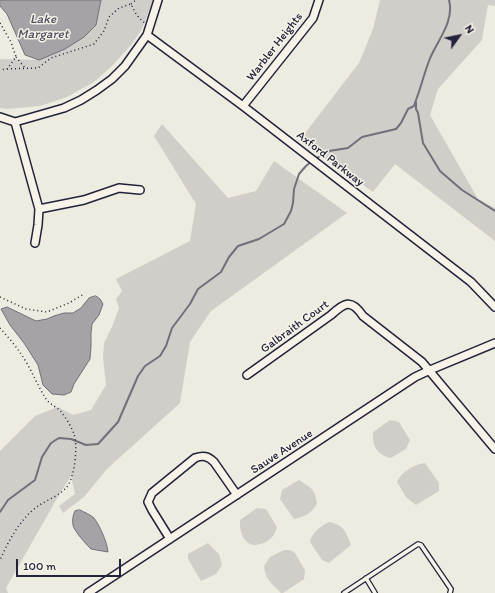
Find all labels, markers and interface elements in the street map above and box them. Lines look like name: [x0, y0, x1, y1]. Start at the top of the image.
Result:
street label: Warbler Heights: [244, 10, 306, 84]
water label: Lake Margaret: [17, 12, 69, 43]
north arrow: [439, 16, 479, 56]
text: N: [462, 23, 477, 36]
street label: Axford Parkway: [293, 128, 367, 190]
street label: Galbraith Court: [258, 297, 332, 357]
street label: Sauve Avenue: [248, 427, 316, 477]
scale bar: [18, 551, 123, 577]
text: 100 m: [23, 559, 56, 573]

